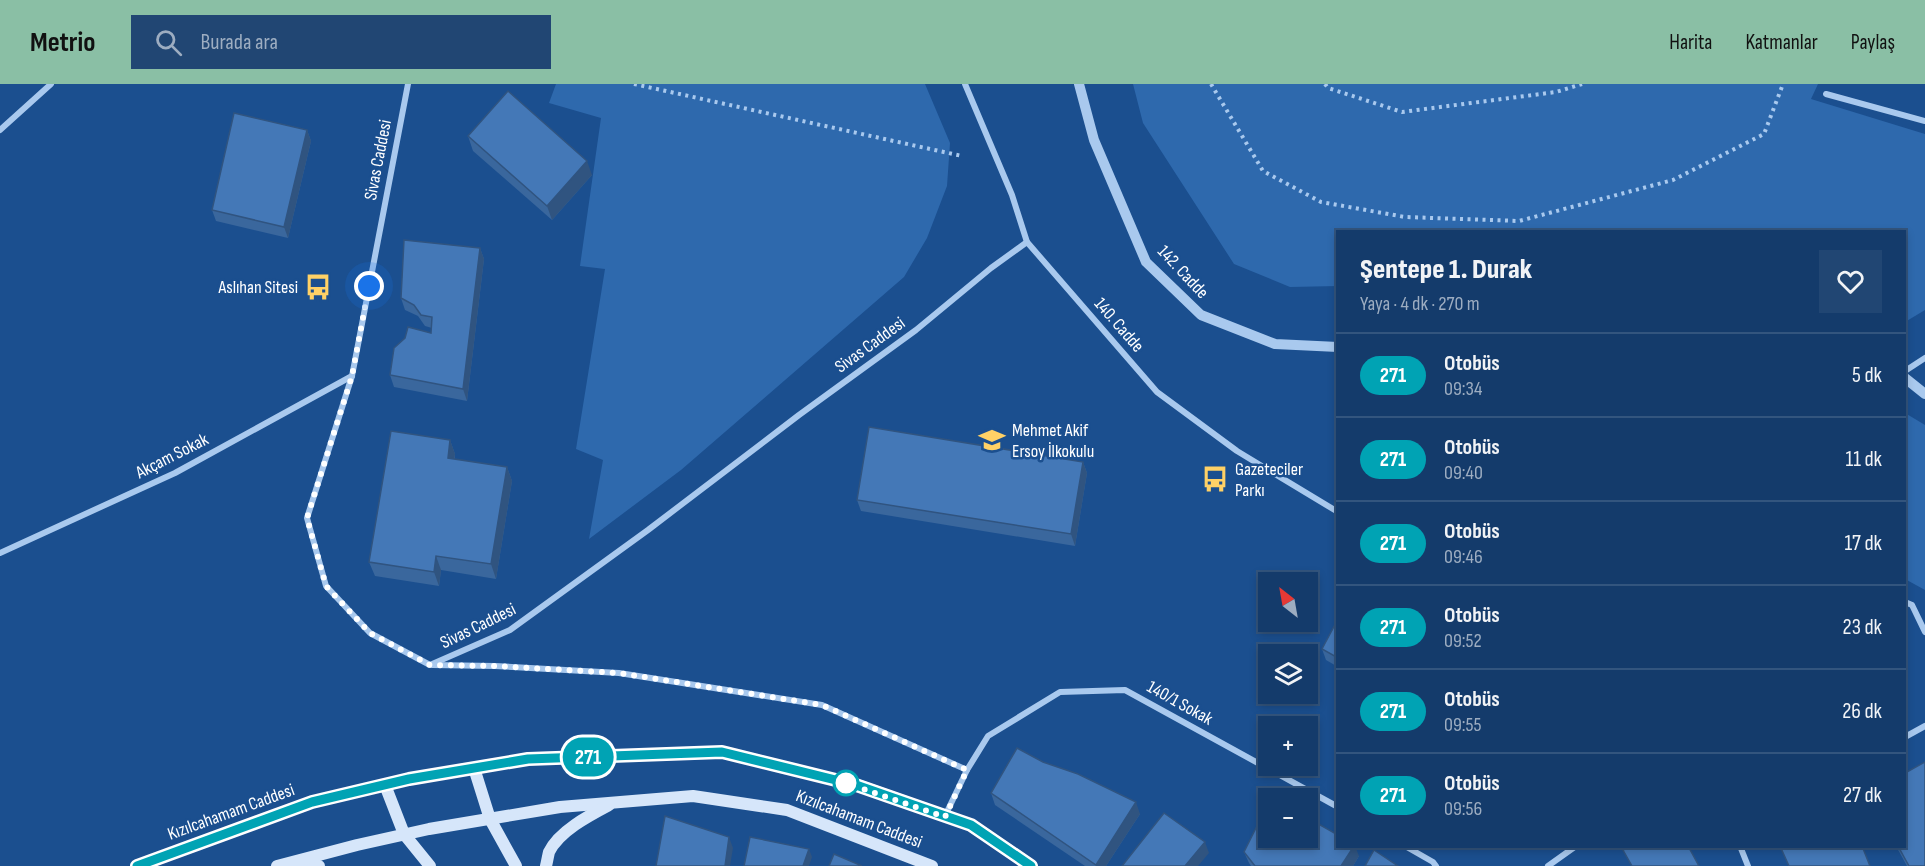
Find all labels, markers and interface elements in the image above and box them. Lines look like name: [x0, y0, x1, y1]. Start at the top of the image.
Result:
search box: [131, 15, 551, 69]
text: Metrio: [30, 26, 95, 59]
icon: search: [152, 26, 185, 59]
text: Burada ara: [200, 29, 278, 56]
text: Harita: [1669, 30, 1712, 55]
text: Katmanlar: [1745, 30, 1818, 55]
text: Paylaş: [1851, 30, 1895, 55]
street label: Sivas Caddesi: [360, 118, 396, 202]
street label: 142. Cadde: [1153, 241, 1213, 303]
button: heart: [1819, 250, 1882, 313]
text: Şentepe 1. Durak: [1360, 253, 1532, 286]
your location: [354, 271, 384, 301]
bus stop icon: Aslıhan Sitesi: [303, 272, 333, 302]
place label: Aslıhan Sitesi: [217, 277, 298, 298]
text: Yaya · 4 dk · 270 m: [1360, 292, 1480, 316]
street label: 140. Cadde: [1090, 294, 1148, 356]
street label: Sivas Caddesi: [831, 313, 909, 377]
text: Otobüs: [1444, 350, 1500, 377]
text: 5 dk: [1852, 362, 1882, 389]
text: 271: [1380, 363, 1406, 388]
text: 09:34: [1444, 377, 1482, 401]
place label: Mehmet Akif Ersoy İlkokulu: [1012, 420, 1094, 462]
school or university icon: Mehmet Akif Ersoy İlkokulu: [977, 425, 1007, 455]
street label: Akçam Sokak: [131, 429, 212, 484]
text: Otobüs: [1444, 434, 1500, 461]
text: 11 dk: [1846, 446, 1882, 473]
text: 271: [1380, 447, 1406, 472]
place label: Gazeteciler Parkı: [1235, 459, 1303, 501]
text: 09:40: [1444, 461, 1483, 485]
bus stop icon: Gazeteciler Parkı: [1200, 464, 1230, 494]
text: Otobüs: [1444, 518, 1500, 545]
text: 17 dk: [1844, 530, 1882, 557]
text: 271: [1380, 531, 1406, 556]
text: 09:46: [1444, 545, 1483, 569]
north arrow: [1258, 572, 1318, 632]
map controls: [1258, 572, 1318, 848]
street label: Sivas Caddesi: [437, 599, 519, 653]
text: Otobüs: [1444, 602, 1500, 629]
text: 23 dk: [1843, 614, 1882, 641]
text: 271: [1380, 615, 1406, 640]
text: 09:52: [1444, 629, 1482, 653]
button: layers: [1258, 644, 1318, 704]
street label: 140/1 Sokak: [1143, 676, 1217, 730]
text: Otobüs: [1444, 686, 1500, 713]
text: 26 dk: [1842, 698, 1882, 725]
text: 271: [1380, 699, 1406, 724]
text: 09:55: [1444, 713, 1482, 737]
button: +: [1258, 716, 1318, 776]
line badge: 271: [554, 738, 622, 776]
text: 271: [575, 745, 601, 770]
unlabelled marker: [833, 770, 859, 796]
text: Otobüs: [1444, 770, 1500, 797]
street label: Kızılcahamam Caddesi: [165, 779, 297, 845]
text: 27 dk: [1843, 782, 1882, 809]
text: 271: [1380, 783, 1406, 808]
street label: Kızılcahamam Caddesi: [793, 785, 925, 853]
button: −: [1258, 788, 1318, 848]
text: 09:56: [1444, 797, 1482, 821]

